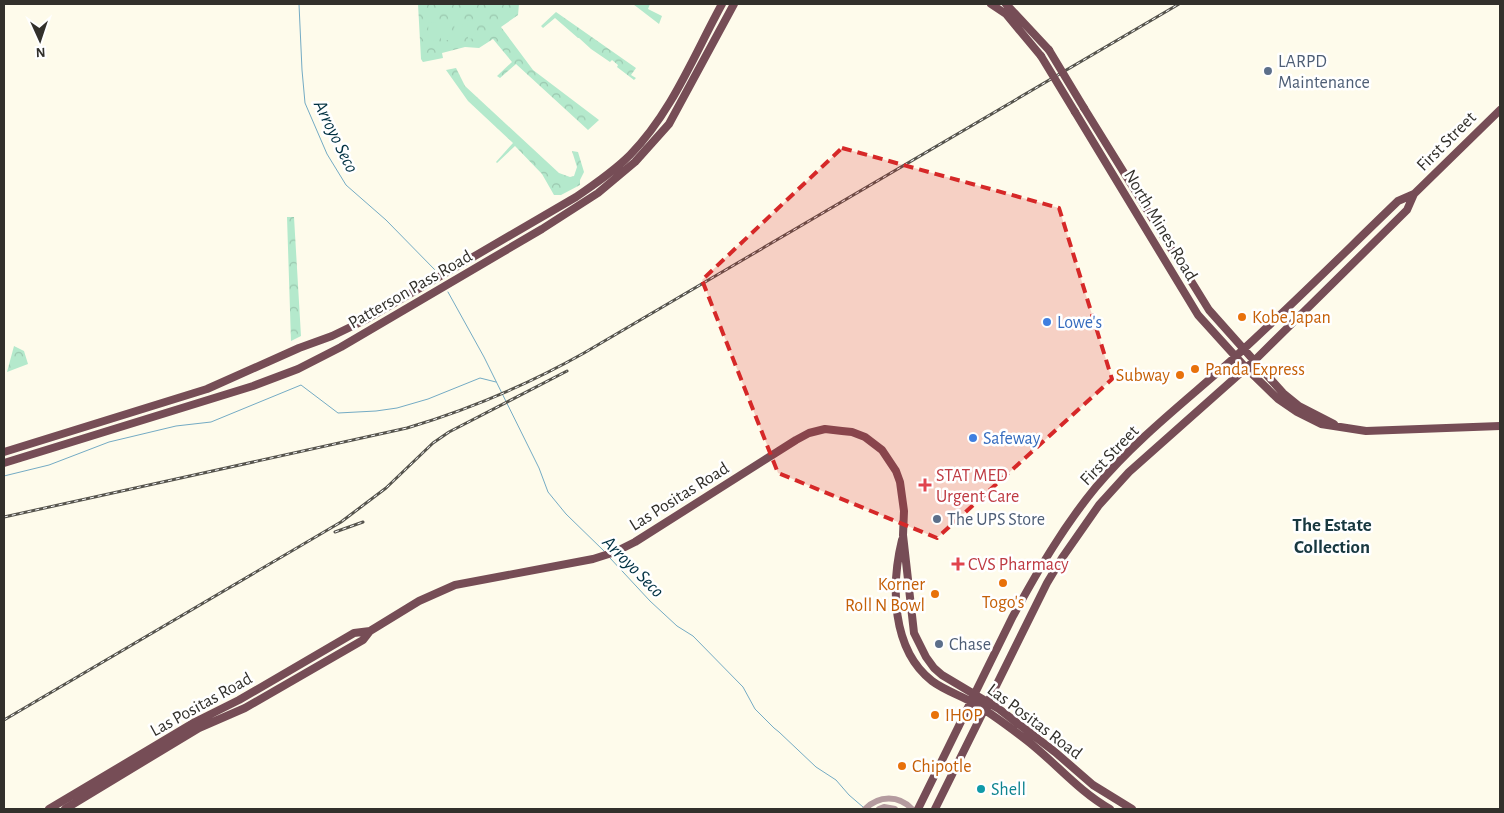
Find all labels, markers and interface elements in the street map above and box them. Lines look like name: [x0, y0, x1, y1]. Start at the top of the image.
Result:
north arrow: [15, 15, 65, 65]
text: N: [35, 45, 46, 59]
place label: LARPD Maintenance: [1278, 53, 1370, 92]
marker: LARPD Maintenance: [1262, 65, 1274, 77]
water label: Arroyo Seco: [310, 97, 361, 176]
street label: First Street: [1414, 108, 1480, 175]
street label: North Mines Road: [1120, 167, 1200, 284]
street label: Patterson Pass Road: [346, 247, 475, 333]
place label: Kobe Japan: [1252, 309, 1331, 327]
marker: Kobe Japan: [1236, 311, 1248, 323]
place label: Lowe's: [1057, 314, 1102, 332]
marker: Lowe's: [1041, 316, 1053, 328]
place label: Panda Express: [1205, 361, 1305, 379]
marker: Panda Express: [1189, 363, 1201, 375]
place label: Subway: [1116, 367, 1170, 385]
marker: Subway: [1174, 369, 1186, 381]
street label: First Street: [1077, 422, 1143, 489]
place label: Safeway: [983, 430, 1041, 448]
marker: Safeway: [967, 432, 979, 444]
street label: Las Positas Road: [627, 459, 732, 535]
place label: STAT MED Urgent Care: [936, 467, 1019, 506]
marker: STAT MED Urgent Care: [918, 478, 932, 492]
place label: The UPS Store: [947, 511, 1045, 529]
marker: The UPS Store: [931, 513, 943, 525]
district label: The Estate Collection: [1292, 516, 1372, 557]
water label: Arroyo Seco: [598, 532, 667, 601]
place label: CVS Pharmacy: [968, 556, 1069, 574]
marker: CVS Pharmacy: [952, 558, 964, 570]
place label: Korner Roll N Bowl: [845, 576, 925, 615]
marker: Togo's: [997, 577, 1009, 589]
marker: Korner Roll N Bowl: [929, 588, 941, 600]
place label: Togo's: [982, 594, 1024, 612]
place label: Chase: [949, 636, 991, 654]
marker: Chase: [933, 638, 945, 650]
street label: Las Positas Road: [148, 670, 255, 740]
street label: Las Positas Road: [984, 680, 1085, 763]
place label: IHOP: [945, 707, 983, 725]
marker: IHOP: [929, 709, 941, 721]
place label: Chipotle: [912, 758, 972, 776]
marker: Chipotle: [896, 760, 908, 772]
place label: Shell: [991, 781, 1026, 799]
marker: Shell: [975, 783, 987, 795]

